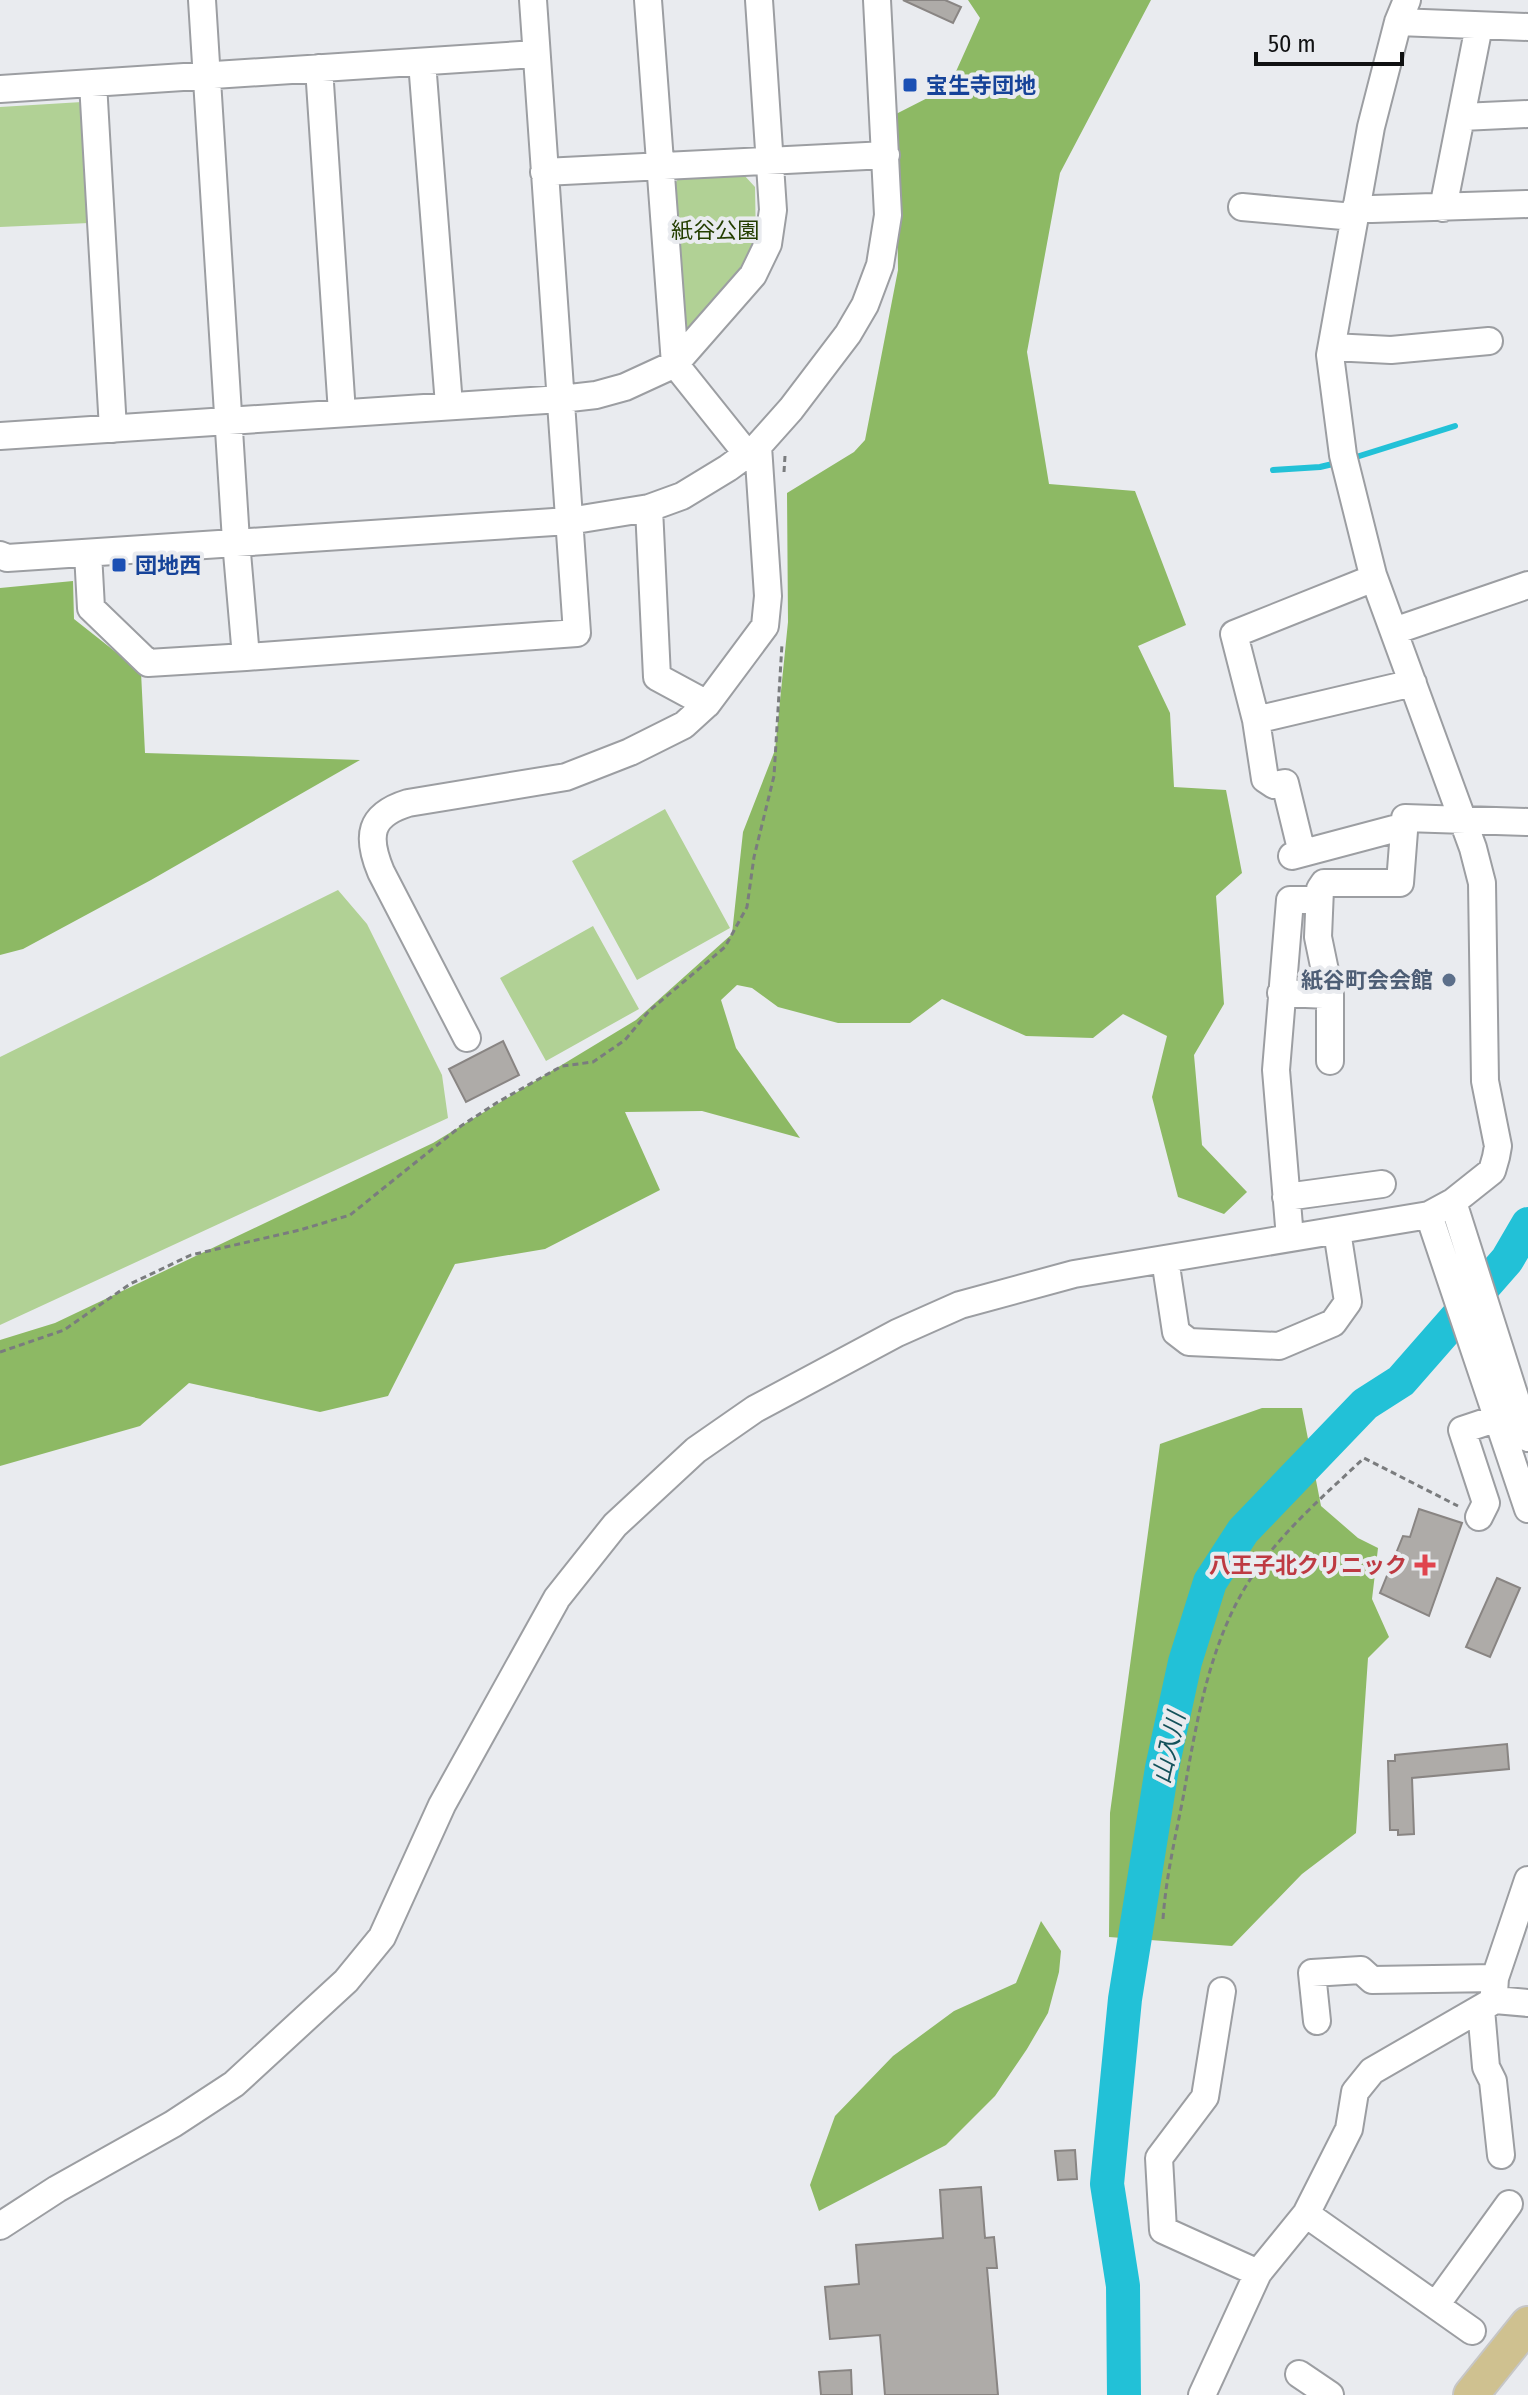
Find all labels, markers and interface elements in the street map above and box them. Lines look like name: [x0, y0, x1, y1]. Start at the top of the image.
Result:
scale bar: [1256, 16, 1402, 66]
text: 50 m: [1268, 30, 1316, 58]
place label: 宝生寺団地: [926, 72, 1036, 99]
marker: 宝生寺団地: [901, 76, 919, 94]
park label: 紙谷公園: [671, 217, 759, 244]
place label: 団地西: [135, 552, 201, 579]
marker: 団地西: [110, 556, 128, 574]
place label: 紙谷町会会館: [1301, 967, 1433, 994]
marker: 紙谷町会会館: [1440, 971, 1458, 989]
place label: 八王子北クリニック: [1209, 1552, 1407, 1579]
marker: 八王子北クリニック: [1414, 1554, 1436, 1576]
water label: 山入川: [1147, 1707, 1191, 1786]

